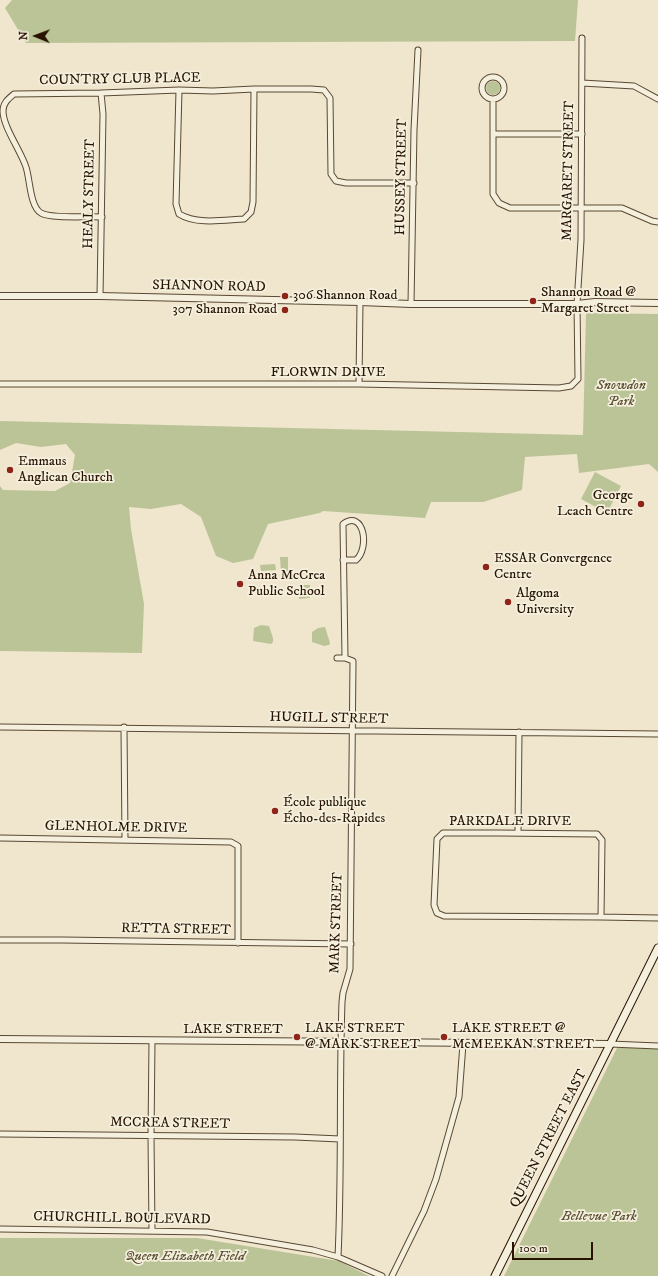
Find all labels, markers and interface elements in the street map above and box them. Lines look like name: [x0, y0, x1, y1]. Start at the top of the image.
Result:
north arrow: [16, 16, 56, 56]
text: N: [17, 31, 31, 40]
street label: COUNTRY CLUB PLACE: [39, 70, 201, 90]
street label: MARGARET STREET: [559, 101, 579, 241]
street label: HUSSEY STREET: [393, 119, 411, 235]
street label: HEALY STREET: [81, 139, 99, 249]
street label: SHANNON ROAD: [152, 278, 266, 296]
place label: Shannon Road @ Margaret Street: [541, 285, 636, 318]
place label: 306 Shannon Road: [293, 288, 397, 304]
marker: 306 Shannon Road: [280, 291, 290, 301]
marker: Shannon Road @ Margaret Street: [528, 296, 538, 306]
place label: 307 Shannon Road: [173, 302, 277, 318]
marker: 307 Shannon Road: [280, 305, 290, 315]
street label: FLORWIN DRIVE: [271, 365, 385, 381]
park label: Snowdon Park: [596, 378, 646, 410]
place label: Emmaus Anglican Church: [18, 454, 113, 486]
marker: Emmaus Anglican Church: [5, 465, 15, 475]
place label: George Leach Centre: [557, 488, 633, 520]
marker: George Leach Centre: [636, 499, 646, 509]
place label: ESSAR Convergence Centre: [494, 551, 612, 584]
marker: ESSAR Convergence Centre: [481, 562, 491, 572]
place label: Anna McCrea Public School: [248, 568, 325, 600]
marker: Anna McCrea Public School: [235, 579, 245, 589]
place label: Algoma University: [516, 586, 574, 618]
marker: Algoma University: [503, 597, 513, 607]
street label: HUGILL STREET: [269, 710, 389, 728]
place label: École publique Écho-des-Rapides: [283, 795, 385, 828]
marker: École publique Écho-des-Rapides: [270, 806, 280, 816]
street label: PARKDALE DRIVE: [449, 814, 571, 830]
street label: GLENHOLME DRIVE: [45, 818, 187, 838]
street label: MARK STREET: [327, 872, 347, 974]
street label: RETTA STREET: [121, 921, 231, 939]
place label: LAKE STREET @ MARK STREET: [305, 1021, 420, 1054]
place label: LAKE STREET @ McMEEKAN STREET: [452, 1021, 594, 1054]
street label: LAKE STREET: [183, 1022, 283, 1038]
marker: LAKE STREET @ MARK STREET: [292, 1032, 302, 1042]
marker: LAKE STREET @ McMEEKAN STREET: [439, 1032, 449, 1042]
street label: QUEEN STREET EAST: [507, 1067, 591, 1211]
street label: MCCREA STREET: [110, 1115, 230, 1133]
street label: CHURCHILL BOULEVARD: [33, 1209, 211, 1229]
park label: Bellevue Park: [561, 1209, 637, 1225]
scale bar: [514, 1234, 595, 1260]
text: 100 m: [519, 1241, 548, 1256]
park label: Queen Elizabeth Field: [125, 1249, 245, 1265]

